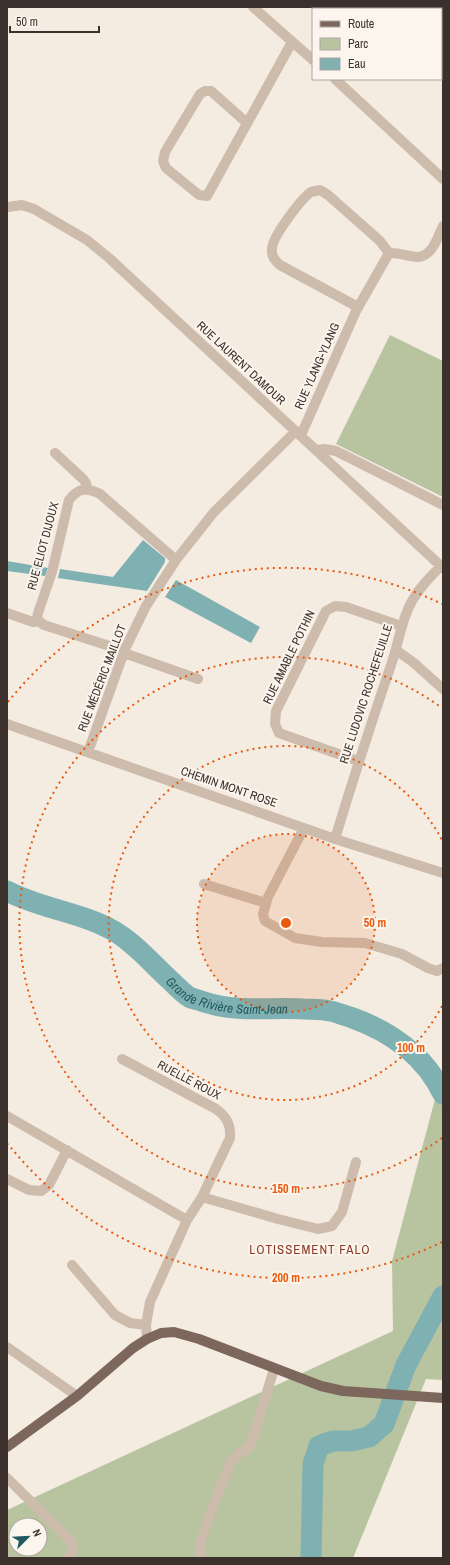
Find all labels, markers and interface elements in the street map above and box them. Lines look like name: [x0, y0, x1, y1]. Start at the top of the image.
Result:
scale bar: [10, 8, 99, 34]
legend: [312, 8, 442, 80]
text: 50 m: [16, 14, 38, 30]
text: Route: [348, 16, 374, 32]
text: Parc: [348, 36, 368, 52]
text: Eau: [348, 56, 366, 72]
street label: RUE LAURENT DAMOUR: [193, 318, 289, 408]
street label: RUE YLANG-YLANG: [291, 320, 343, 412]
street label: RUE ELIOT DIJOUX: [24, 500, 63, 592]
street label: RUE AMABLE POTHIN: [259, 607, 319, 707]
street label: RUE MÉDÉRIC MAILLOT: [74, 622, 130, 734]
street label: RUE LUDOVIC ROCHEFEUILLE: [336, 622, 396, 766]
street label: CHEMIN MONT ROSE: [179, 763, 279, 811]
text: 50 m: [364, 915, 386, 931]
centre of rings: [279, 916, 293, 930]
water label: Grande Rivière Saint-Jean: [163, 973, 288, 1017]
text: 100 m: [397, 1040, 425, 1056]
street label: RUELLE ROUX: [155, 1057, 224, 1104]
text: 150 m: [272, 1181, 300, 1197]
district label: LOTISSEMENT FALO: [249, 1241, 371, 1258]
text: 200 m: [272, 1270, 300, 1286]
north arrow: [8, 1517, 48, 1557]
text: N: [29, 1527, 45, 1539]

